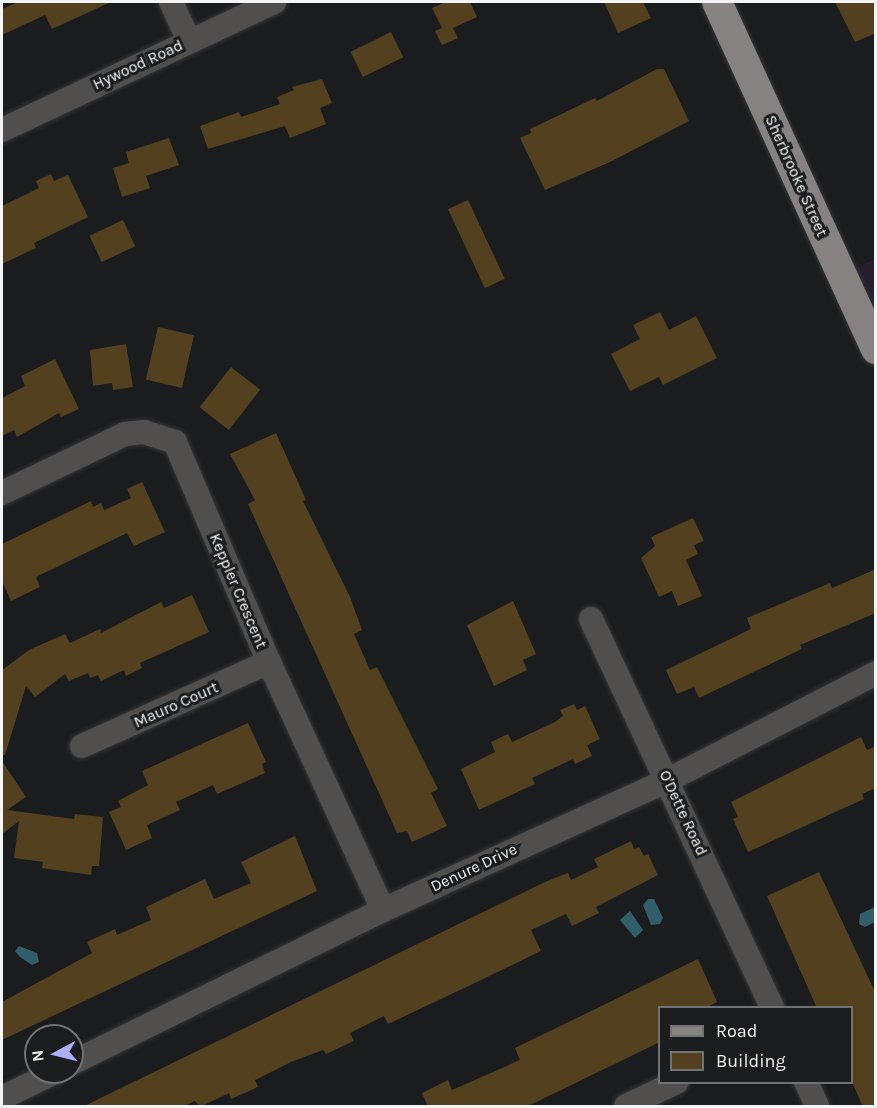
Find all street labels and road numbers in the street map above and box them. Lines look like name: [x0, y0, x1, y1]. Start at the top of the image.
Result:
street label: Hywood Road: [90, 36, 186, 94]
street label: Sherbrooke Street: [761, 112, 831, 240]
street label: Keppler Crescent: [205, 531, 271, 651]
street label: Mauro Court: [131, 678, 221, 732]
street label: O'Dette Road: [655, 767, 711, 859]
street label: Denure Drive: [428, 840, 520, 896]

